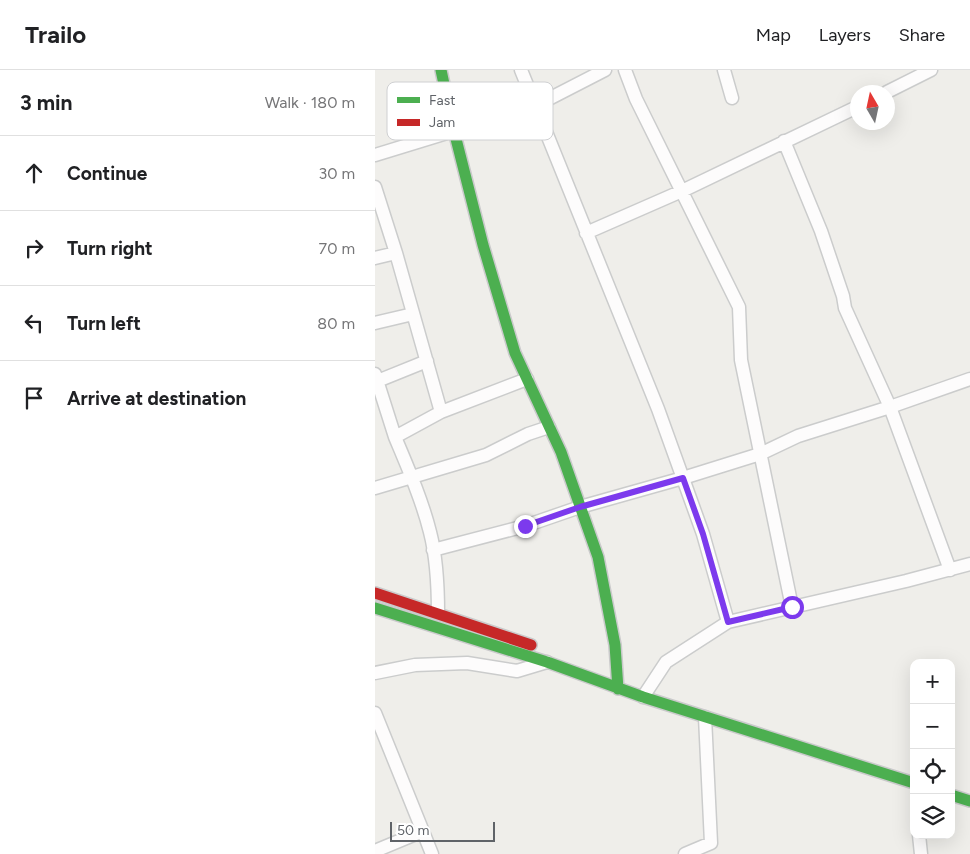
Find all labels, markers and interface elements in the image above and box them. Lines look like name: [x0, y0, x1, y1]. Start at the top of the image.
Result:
text: Trailo: [25, 20, 86, 49]
text: Map: [756, 24, 791, 46]
text: Layers: [819, 24, 871, 46]
text: Share: [899, 24, 945, 46]
legend: [387, 82, 553, 140]
north arrow: [850, 85, 895, 130]
text: 3 min: [20, 90, 72, 115]
text: Fast: [429, 92, 455, 109]
text: Walk · 180 m: [265, 93, 355, 112]
text: Jam: [429, 114, 455, 131]
icon: ahead: [20, 159, 48, 187]
text: Continue: [67, 162, 147, 185]
text: 30 m: [318, 164, 355, 183]
icon: right: [20, 234, 48, 262]
text: Turn right: [67, 237, 153, 260]
text: 70 m: [319, 239, 355, 258]
icon: left: [20, 309, 48, 337]
text: Turn left: [67, 312, 141, 335]
text: 80 m: [317, 314, 355, 333]
icon: arrive: [20, 384, 48, 412]
text: Arrive at destination: [67, 387, 246, 410]
route end: [514, 515, 537, 538]
route start: [781, 596, 804, 619]
map controls: [910, 659, 955, 839]
button: +: [910, 659, 955, 704]
button: −: [910, 704, 955, 749]
button: locate: [910, 749, 955, 794]
button: layers: [910, 794, 955, 839]
scale bar: [390, 819, 495, 842]
text: 50 m: [397, 822, 429, 839]

